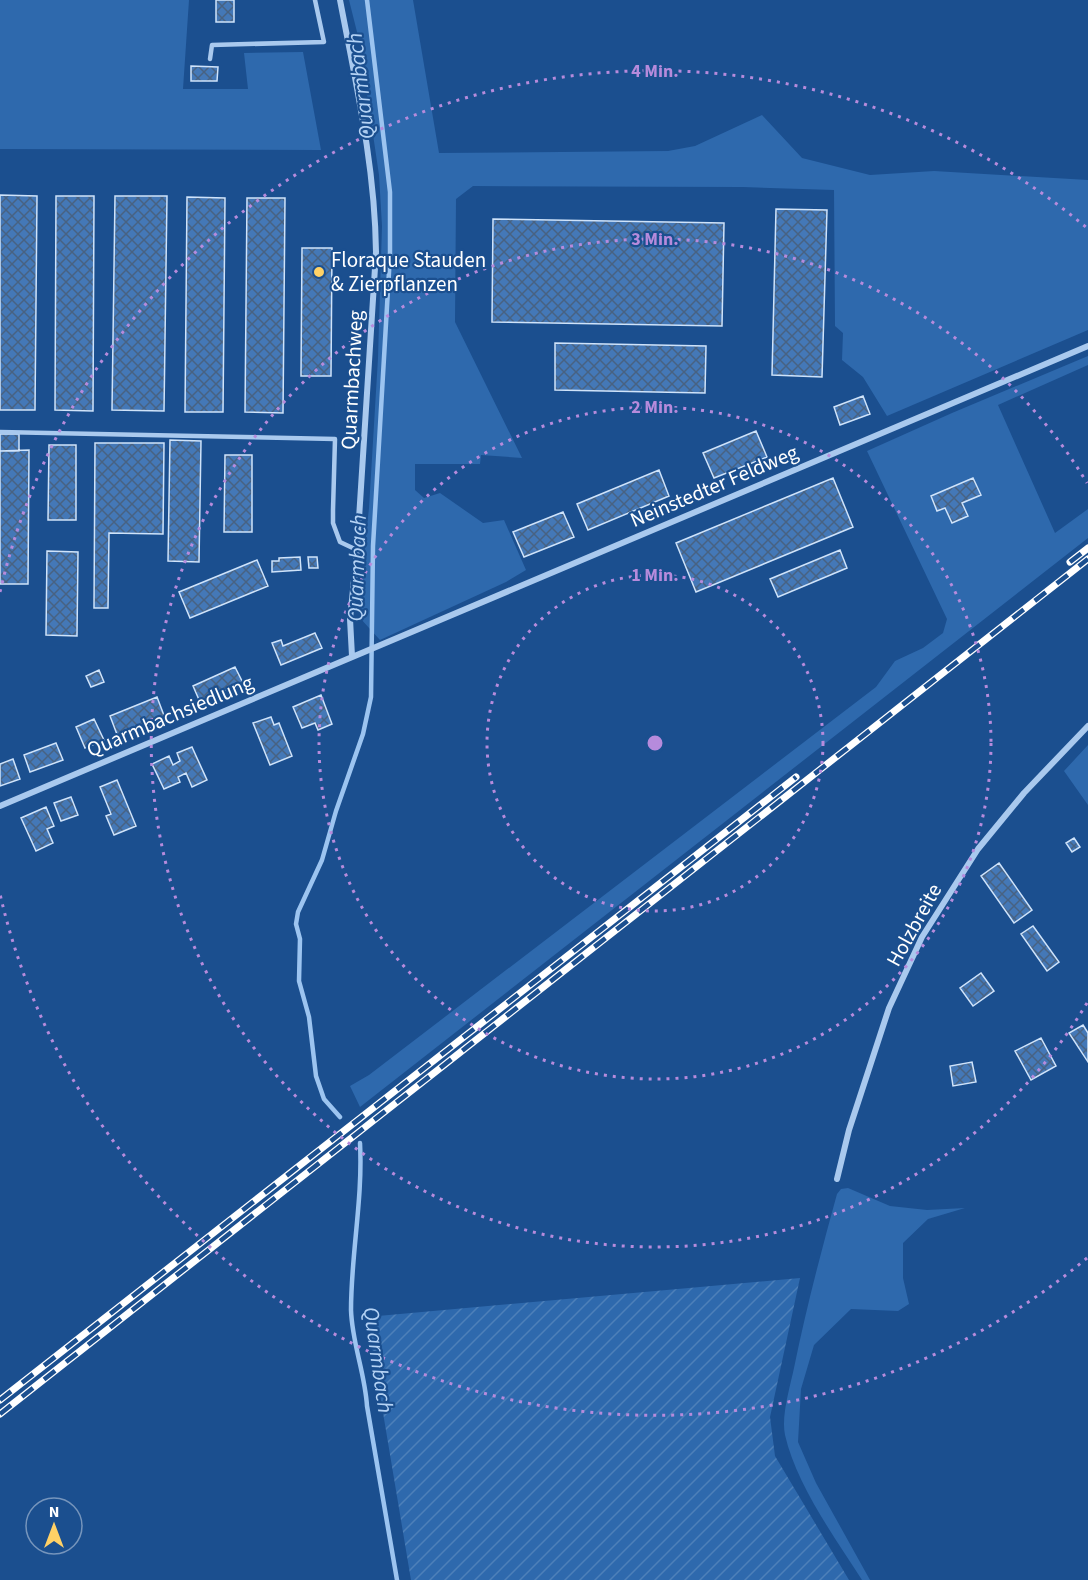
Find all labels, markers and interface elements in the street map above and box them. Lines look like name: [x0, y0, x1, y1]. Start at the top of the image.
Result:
water label: Quarmbach: [339, 31, 383, 141]
text: 4 Min.: [631, 59, 679, 84]
text: 3 Min.: [631, 227, 679, 252]
place label: Floraque Stauden & Zierpflanzen: [331, 245, 486, 299]
marker: Floraque Stauden & Zierpflanzen: [312, 265, 326, 279]
street label: Quarmbachweg: [333, 309, 371, 450]
text: 2 Min.: [631, 395, 679, 420]
street label: Neinstedter Feldweg: [625, 437, 803, 535]
water label: Quarmbach: [339, 514, 375, 622]
text: 1 Min.: [631, 563, 679, 588]
street label: Quarmbachsiedlung: [82, 667, 258, 765]
centre of rings: [645, 733, 665, 753]
street label: Holzbreite: [879, 878, 949, 972]
water label: Quarmbach: [355, 1305, 401, 1415]
north arrow: [24, 1496, 84, 1556]
text: N: [49, 1501, 59, 1523]

